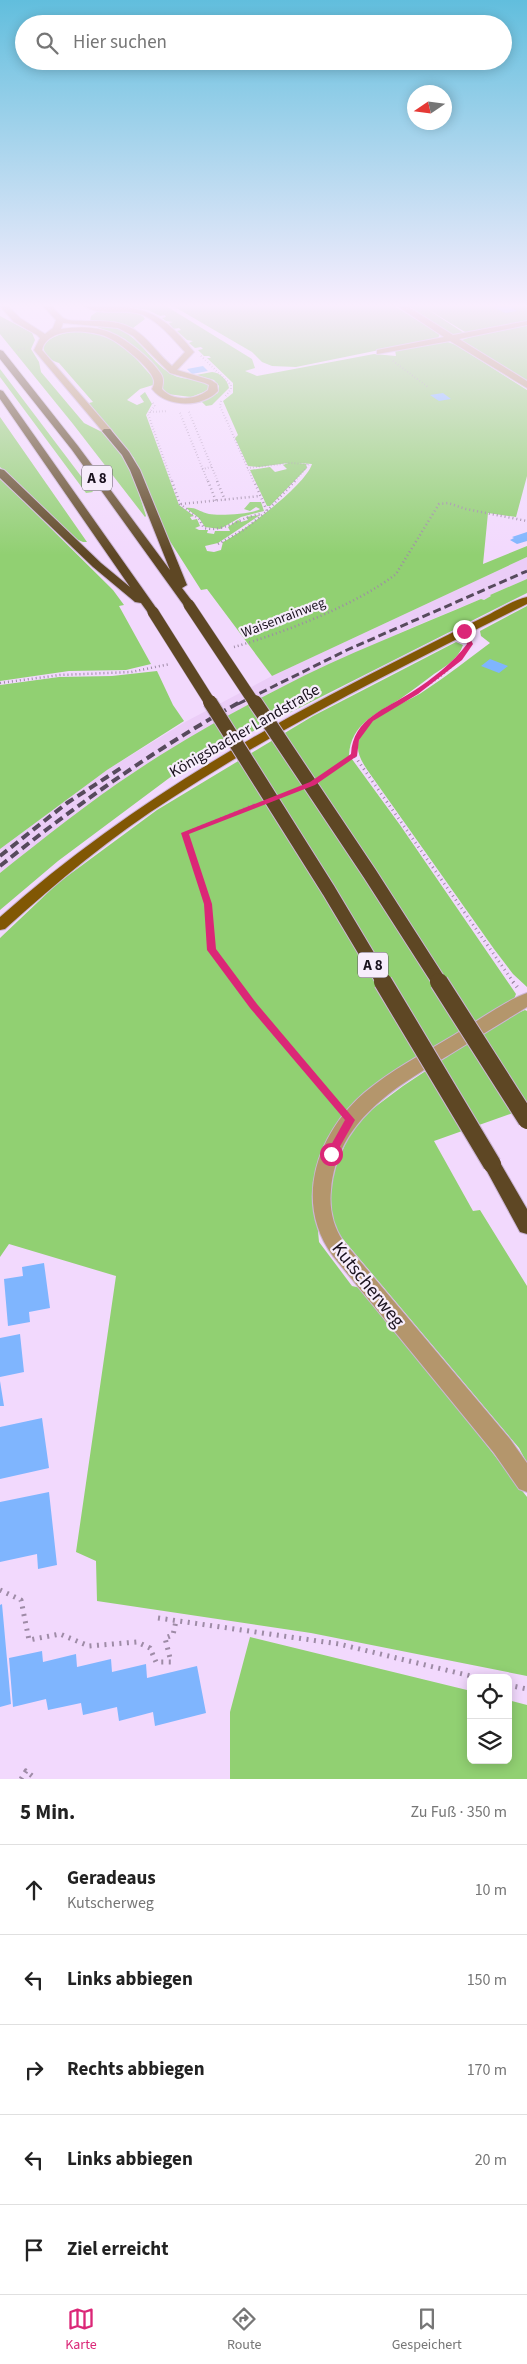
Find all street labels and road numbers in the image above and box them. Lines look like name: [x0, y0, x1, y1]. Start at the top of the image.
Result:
road number: A 8: [82, 466, 112, 490]
street label: Waisenrainweg: [239, 593, 328, 643]
street label: Königsbacher Landstraße: [165, 679, 324, 783]
road number: A 8: [358, 952, 388, 978]
street label: Kutscherweg: [325, 1236, 411, 1334]

